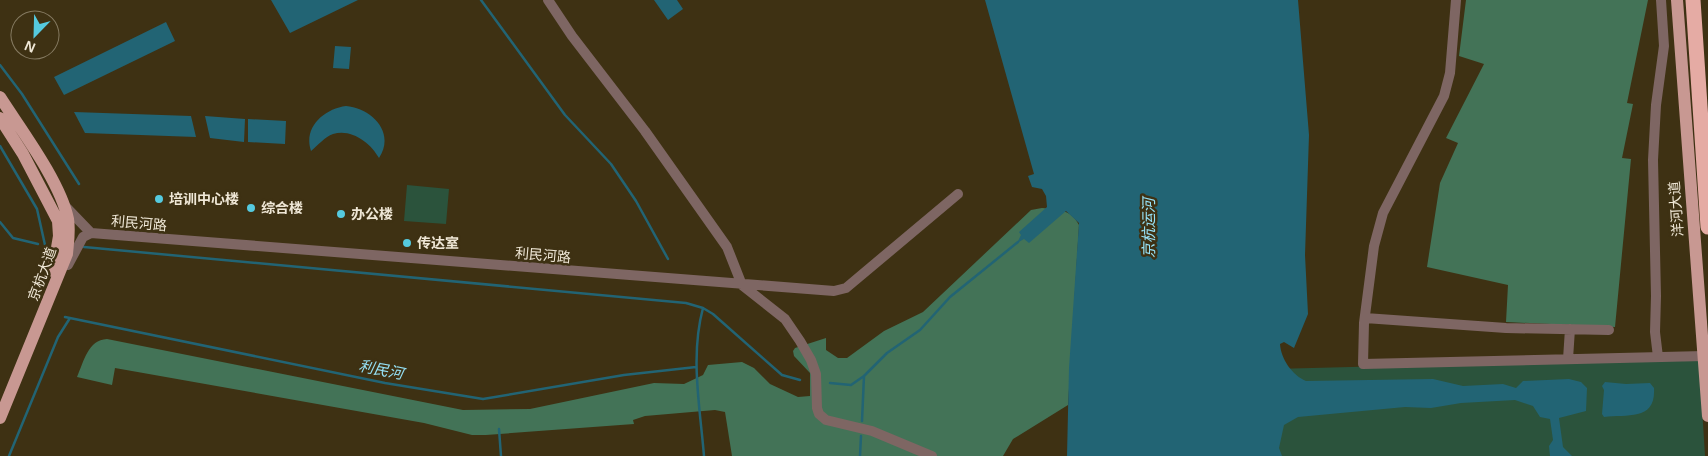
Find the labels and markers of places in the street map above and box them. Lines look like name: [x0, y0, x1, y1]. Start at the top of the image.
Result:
place label: 培训中心楼: [169, 191, 239, 207]
marker: 培训中心楼: [153, 193, 165, 205]
place label: 综合楼: [261, 200, 303, 216]
marker: 综合楼: [245, 202, 257, 214]
place label: 办公楼: [351, 206, 393, 222]
marker: 办公楼: [335, 208, 347, 220]
place label: 传达室: [417, 235, 459, 251]
marker: 传达室: [401, 237, 413, 249]

